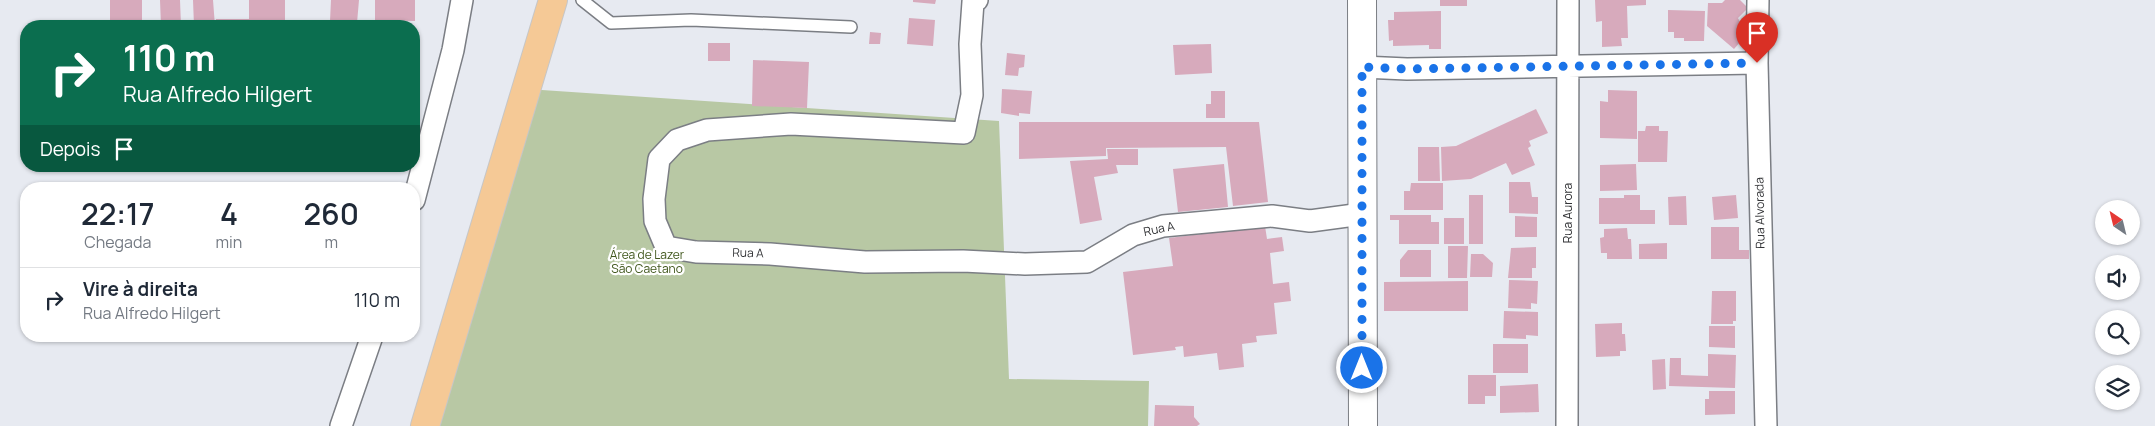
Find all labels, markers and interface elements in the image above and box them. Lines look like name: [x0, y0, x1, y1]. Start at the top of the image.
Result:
pin: [1736, 12, 1778, 63]
icon: arrive: [1743, 19, 1771, 47]
text: 110 m: [123, 34, 215, 82]
icon: right: [40, 40, 105, 105]
text: Rua Alfredo Hilgert: [123, 79, 312, 109]
icon: arrive: [110, 135, 138, 163]
text: Depois: [40, 136, 100, 162]
street label: Rua Alvorada: [1750, 177, 1769, 249]
street label: Rua Aurora: [1559, 183, 1576, 243]
text: 22:17: [81, 193, 154, 234]
text: 4: [220, 193, 238, 234]
text: 260: [303, 193, 359, 234]
north arrow: [2095, 200, 2140, 245]
map controls: [2095, 200, 2140, 410]
street label: Rua A: [1142, 217, 1176, 240]
text: Chegada: [84, 231, 151, 253]
text: min: [216, 231, 242, 253]
text: m: [324, 231, 338, 253]
street label: Rua A: [732, 244, 764, 261]
park label: Área de Lazer São Caetano: [610, 246, 685, 277]
button: sound: [2095, 255, 2140, 300]
text: Vire à direita: [83, 276, 198, 302]
icon: right: [40, 286, 68, 314]
text: 110 m: [354, 287, 400, 313]
text: Rua Alfredo Hilgert: [83, 302, 221, 324]
button: search: [2095, 310, 2140, 355]
position arrow: [1335, 341, 1387, 393]
button: layers: [2095, 365, 2140, 410]

